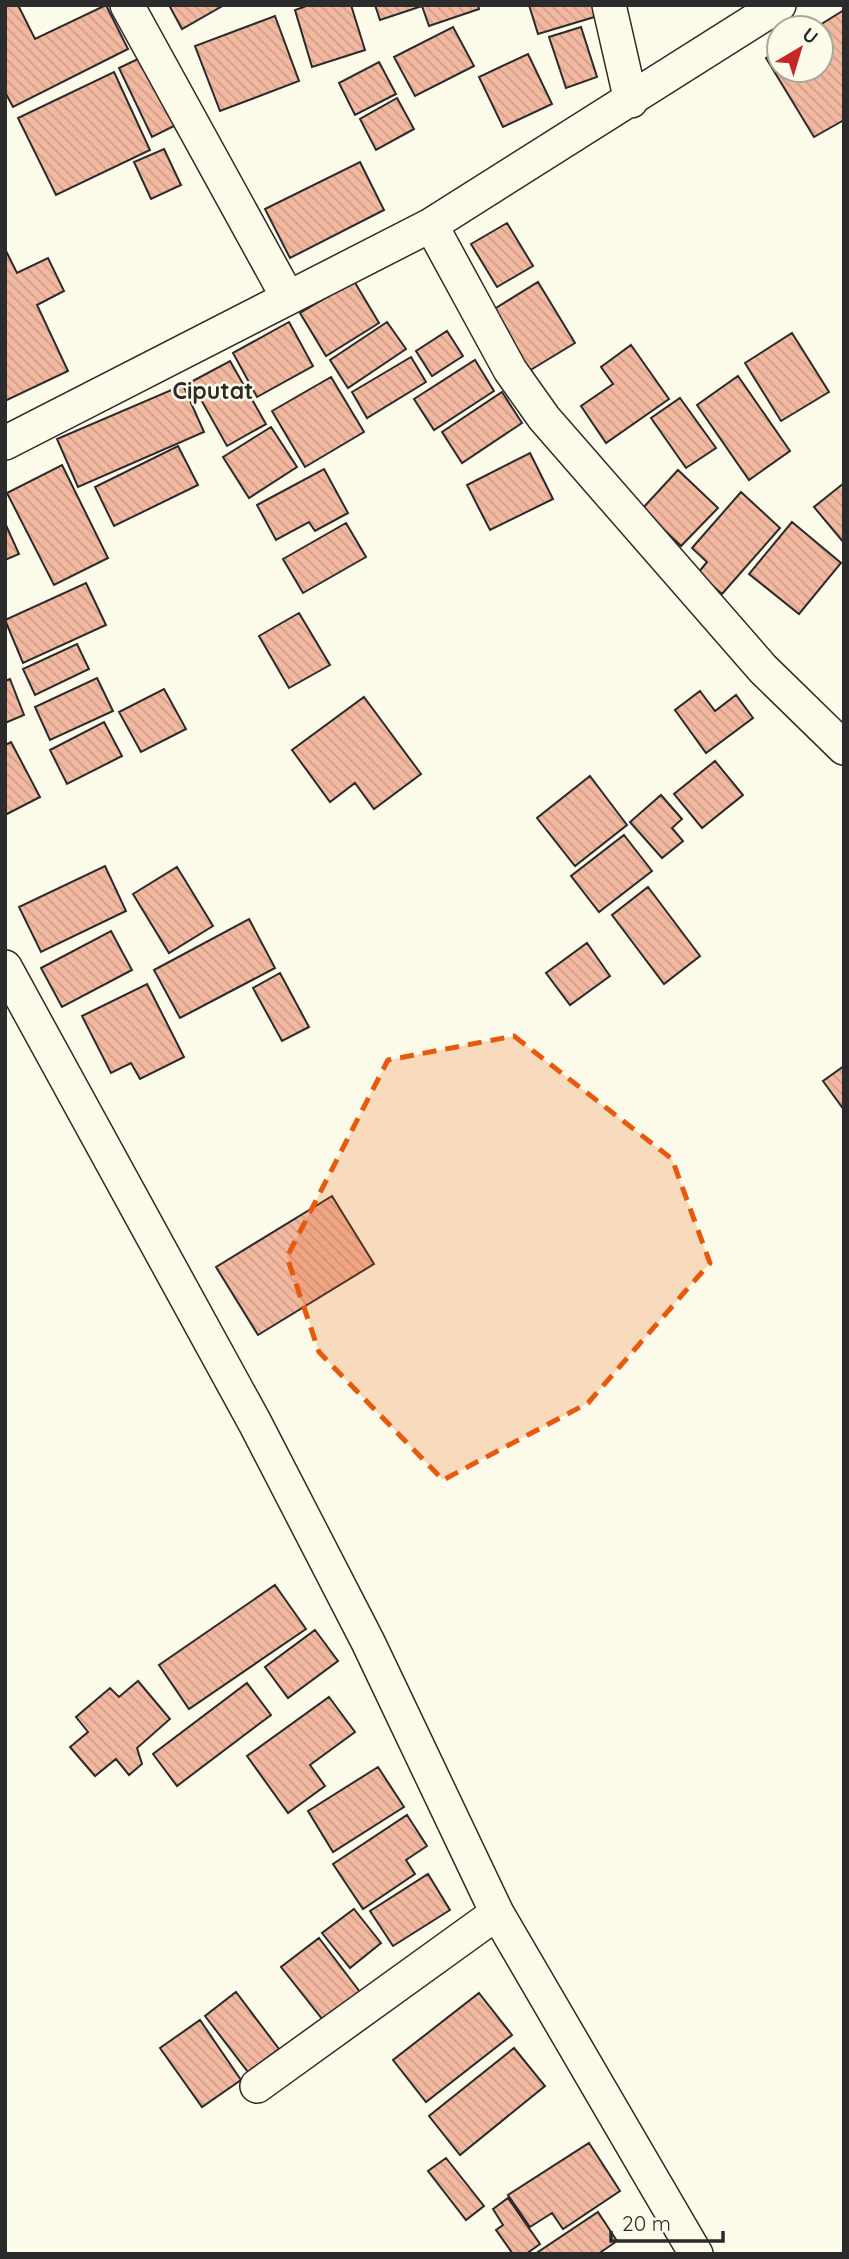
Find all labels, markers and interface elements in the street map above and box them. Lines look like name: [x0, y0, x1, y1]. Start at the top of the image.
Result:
north arrow: [765, 14, 835, 84]
text: U: [798, 22, 823, 49]
district label: Ciputat: [172, 376, 254, 405]
scale bar: [611, 2200, 723, 2244]
text: 20 m: [622, 2210, 671, 2236]

